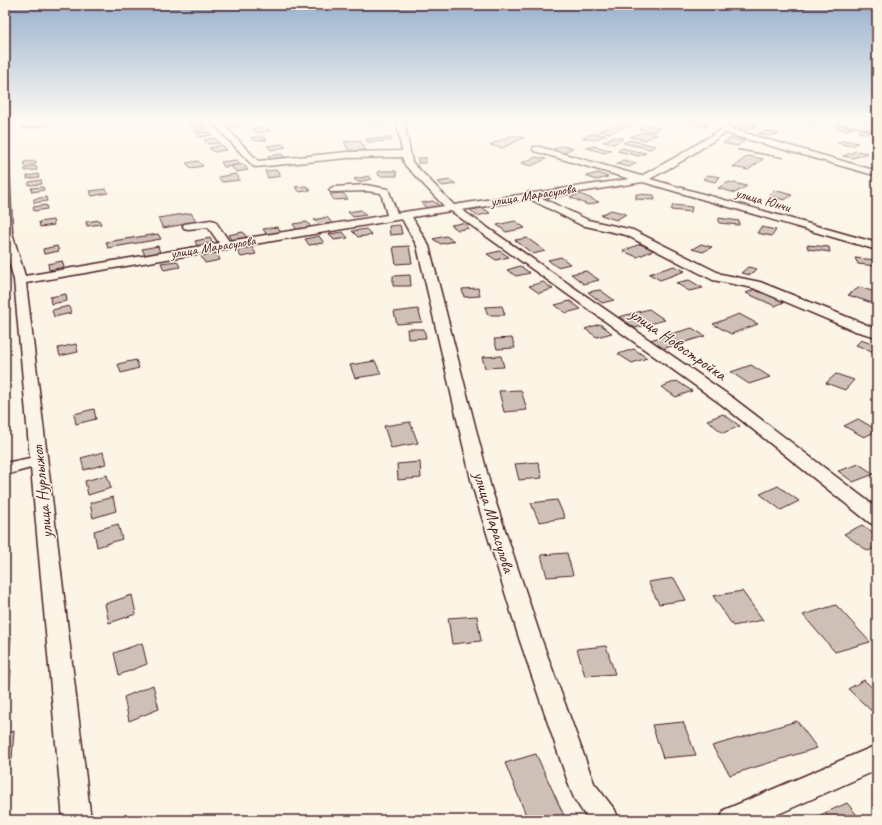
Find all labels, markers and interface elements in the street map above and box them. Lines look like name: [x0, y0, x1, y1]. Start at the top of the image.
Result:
street label: улица Марасулова: [488, 180, 578, 210]
street label: улица Юнчи: [733, 184, 793, 216]
street label: улица Марасулова: [168, 232, 258, 262]
street label: улица Новостройка: [625, 302, 732, 386]
street label: улица Нурлыжол: [27, 444, 57, 540]
street label: улица Марасулова: [468, 468, 520, 576]

